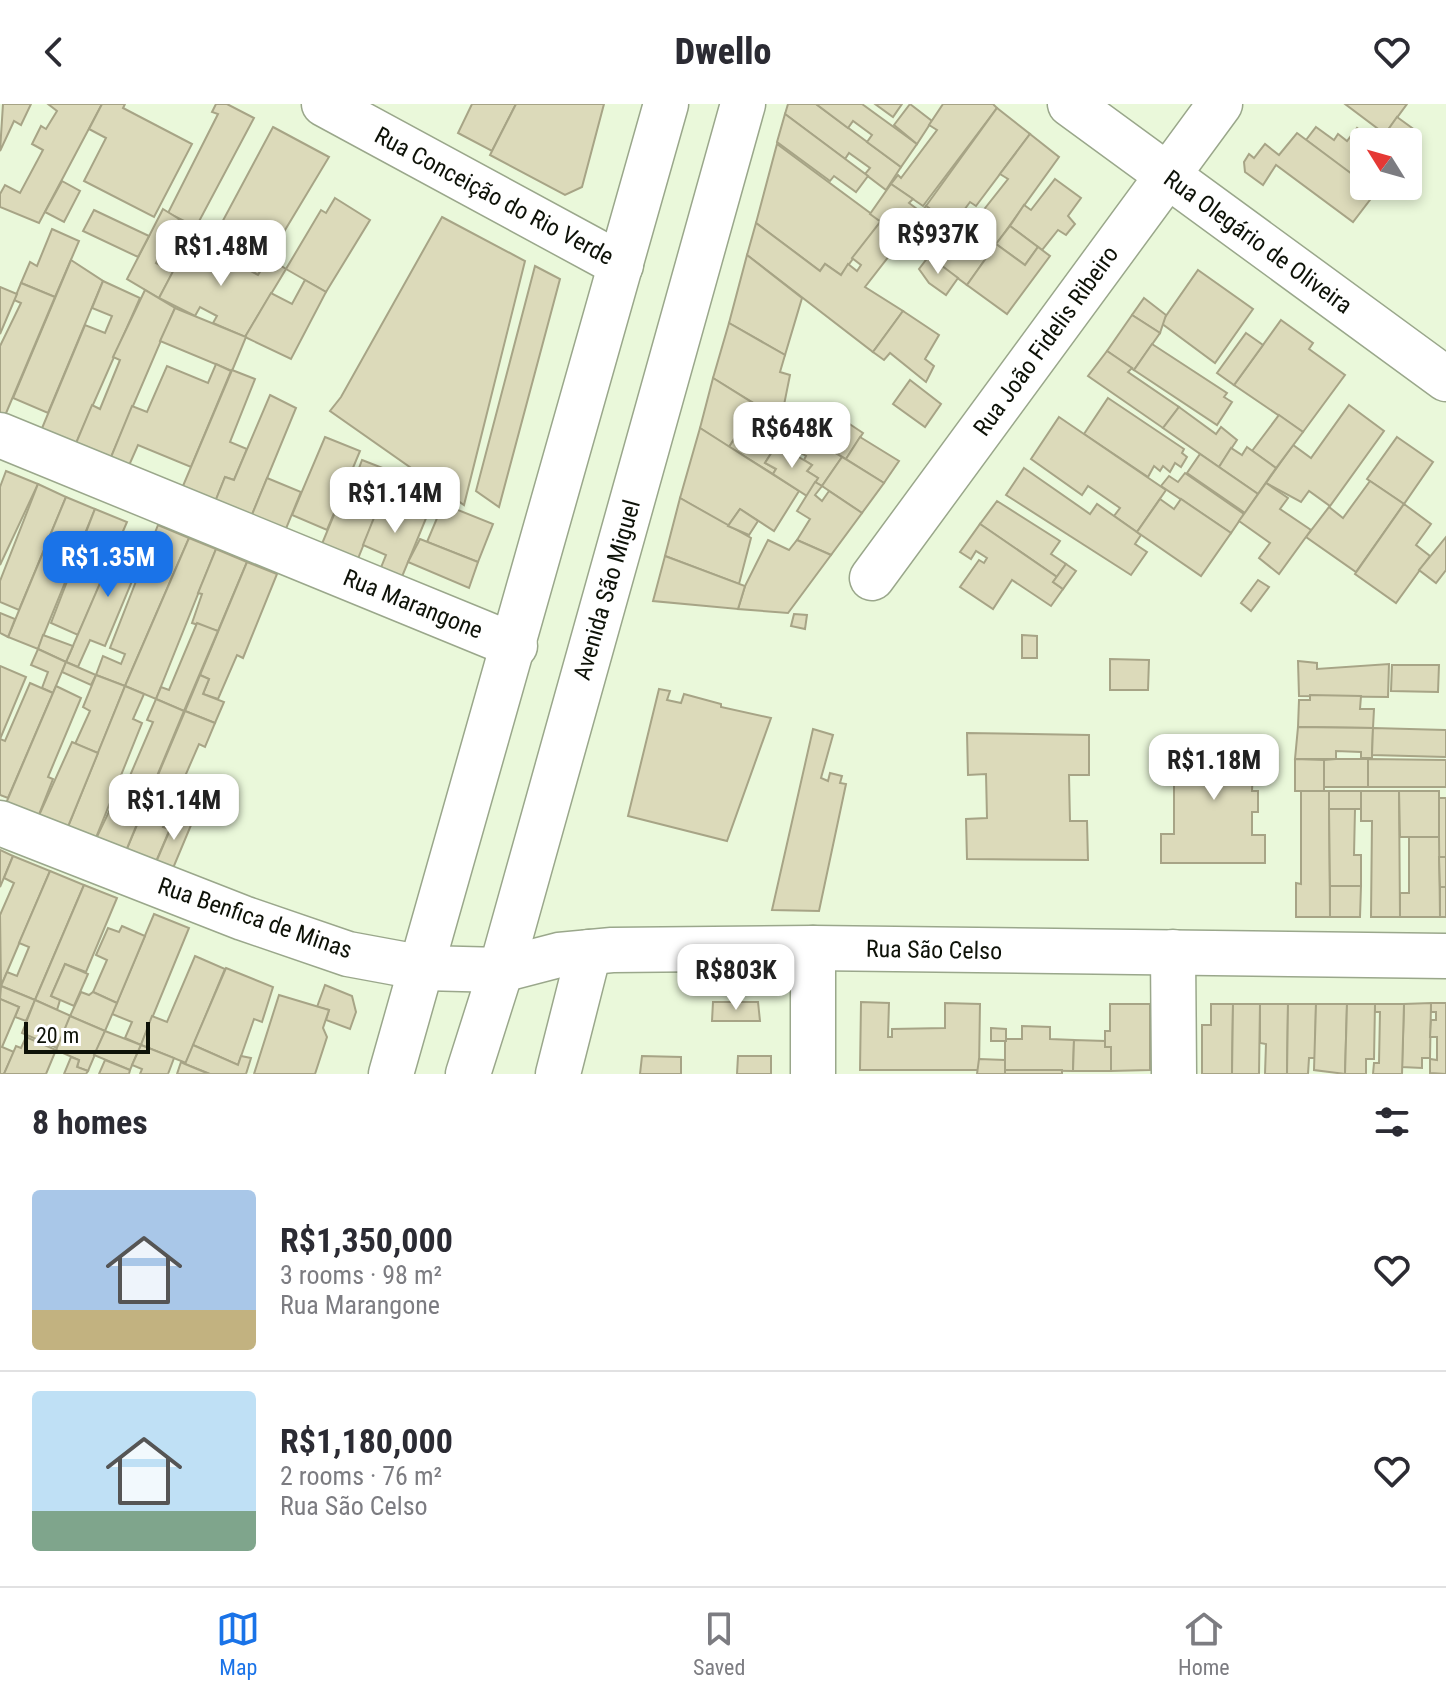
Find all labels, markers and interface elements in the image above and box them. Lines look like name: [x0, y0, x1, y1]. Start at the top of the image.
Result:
icon: back: [32, 30, 76, 74]
icon: heart: [1370, 30, 1414, 74]
text: Dwello: [675, 31, 771, 73]
street label: Rua Conceição do Rio Verde: [370, 121, 618, 271]
north arrow: [1350, 128, 1422, 200]
map controls: [1350, 128, 1422, 200]
street label: Rua Olegário de Oliveira: [1159, 164, 1357, 320]
pin: R$937K: [873, 208, 1003, 276]
text: R$937K: [897, 219, 979, 249]
pin: R$1.48M: [147, 220, 295, 288]
text: R$1.48M: [174, 231, 268, 261]
street label: Rua João Fidelis Ribeiro: [968, 241, 1124, 441]
pin: R$648K: [727, 402, 857, 470]
text: R$648K: [751, 413, 833, 443]
pin: R$1.14M: [321, 467, 469, 535]
text: R$1.14M: [348, 478, 442, 508]
street label: Avenida São Miguel: [568, 497, 646, 683]
pin: R$1.35M: [34, 531, 182, 599]
text: R$1.35M: [61, 542, 155, 572]
street label: Rua Marangone: [339, 563, 487, 645]
pin: R$1.18M: [1140, 734, 1288, 802]
text: R$1.18M: [1167, 745, 1261, 775]
pin: R$1.14M: [100, 774, 248, 842]
text: R$1.14M: [127, 785, 221, 815]
street label: Rua Benfica de Minas: [154, 872, 356, 964]
street label: Rua São Celso: [866, 935, 1002, 965]
pin: R$803K: [671, 944, 801, 1012]
text: R$803K: [695, 955, 777, 985]
scale bar: [24, 1018, 150, 1054]
text: 20 m: [36, 1023, 79, 1048]
icon: filters: [1370, 1100, 1414, 1144]
text: 8 homes: [32, 1102, 148, 1142]
text: R$1,350,000: [280, 1220, 453, 1260]
icon: home: [96, 1222, 192, 1318]
icon: heart: [1370, 1248, 1414, 1292]
text: 3 rooms · 98 m²: [280, 1260, 442, 1290]
text: Rua Marangone: [280, 1290, 440, 1320]
text: R$1,180,000: [280, 1421, 453, 1461]
icon: home: [96, 1423, 192, 1519]
icon: heart: [1370, 1449, 1414, 1493]
text: 2 rooms · 76 m²: [280, 1461, 442, 1491]
text: Rua São Celso: [280, 1491, 428, 1521]
tab: Map: [216, 1607, 260, 1680]
tab: Saved: [693, 1607, 745, 1680]
tab: Home: [1178, 1607, 1230, 1680]

